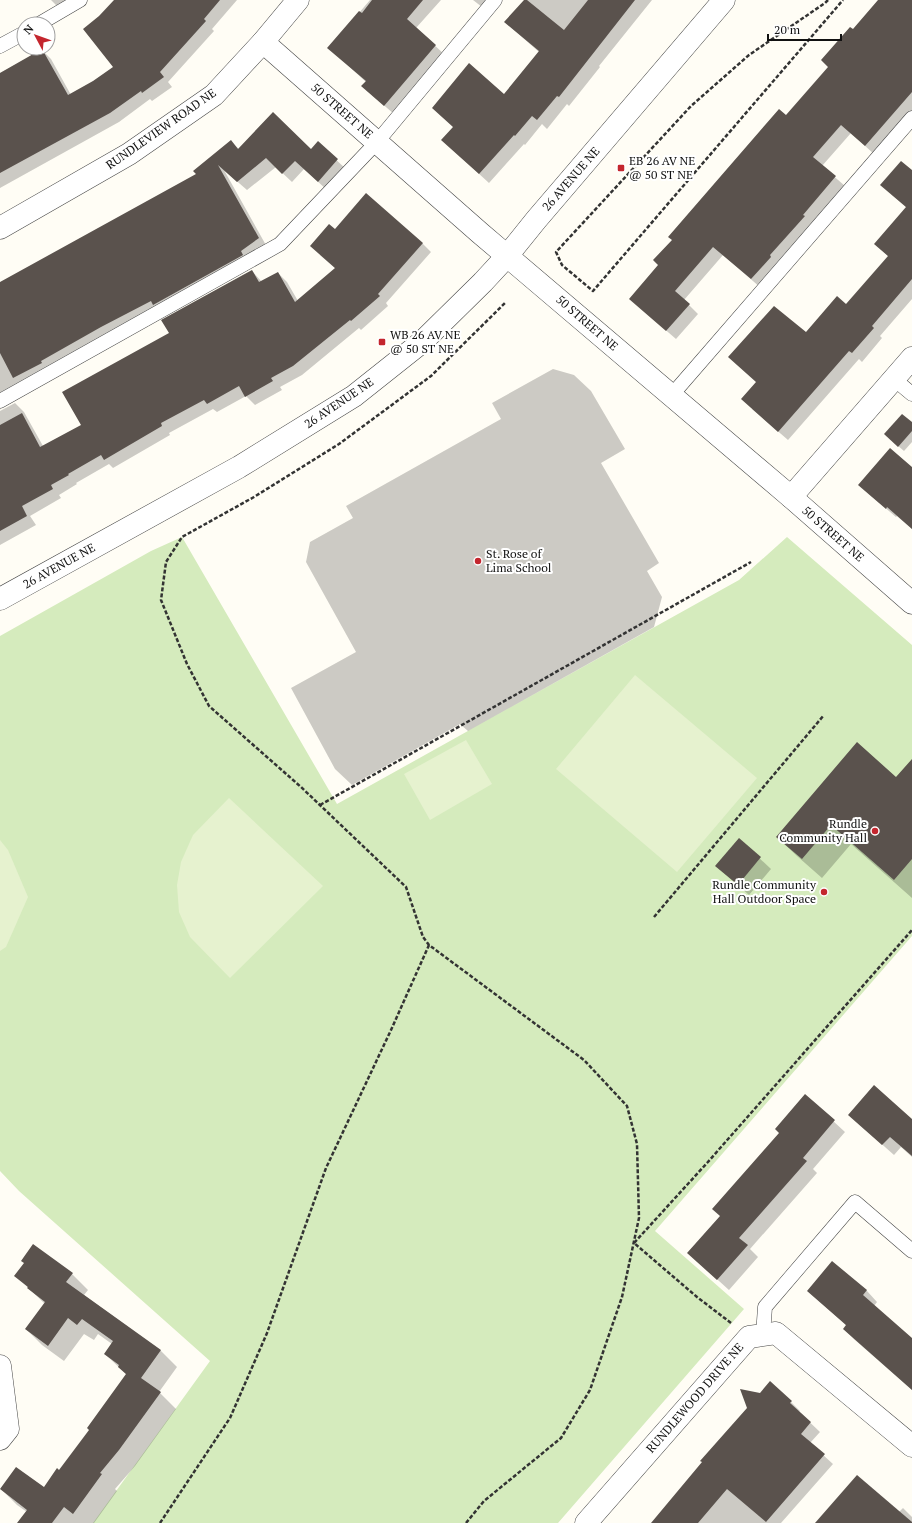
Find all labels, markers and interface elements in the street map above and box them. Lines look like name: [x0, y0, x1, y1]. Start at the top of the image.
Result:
north arrow: [16, 16, 56, 56]
scale bar: [768, 16, 841, 42]
text: N: [20, 21, 37, 37]
text: 20 m: [774, 22, 801, 37]
street label: 50 STREET NE: [308, 80, 376, 142]
street label: RUNDLEVIEW ROAD NE: [103, 85, 219, 172]
street label: 26 AVENUE NE: [539, 143, 603, 214]
place label: EB 26 AV NE @ 50 ST NE: [629, 153, 695, 182]
marker: EB 26 AV NE @ 50 ST NE: [616, 163, 626, 173]
street label: 50 STREET NE: [553, 292, 621, 354]
place label: WB 26 AV NE @ 50 ST NE: [390, 327, 461, 356]
marker: WB 26 AV NE @ 50 ST NE: [377, 337, 387, 347]
street label: 26 AVENUE NE: [301, 374, 376, 431]
street label: 50 STREET NE: [799, 503, 867, 565]
street label: 26 AVENUE NE: [20, 540, 97, 592]
place label: St. Rose of Lima School: [486, 546, 552, 575]
marker: St. Rose of Lima School: [473, 556, 483, 566]
place label: Rundle Community Hall: [779, 816, 867, 845]
marker: Rundle Community Hall: [870, 826, 880, 836]
place label: Rundle Community Hall Outdoor Space: [712, 877, 817, 906]
marker: Rundle Community Hall Outdoor Space: [819, 887, 829, 897]
street label: RUNDLEWOOD DRIVE NE: [643, 1340, 746, 1456]

